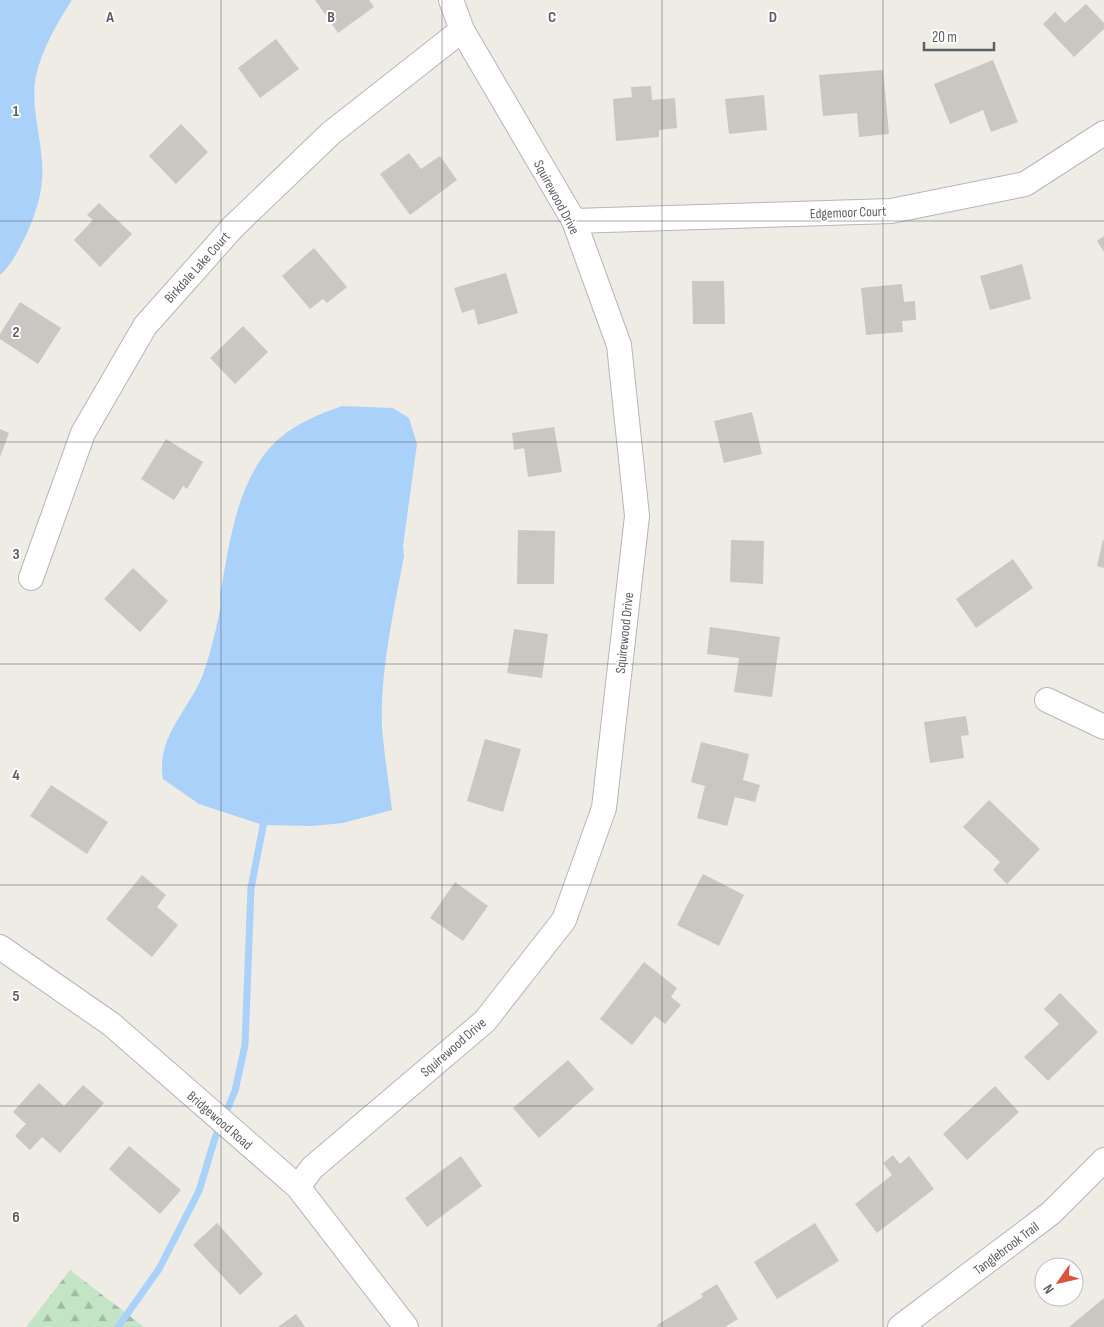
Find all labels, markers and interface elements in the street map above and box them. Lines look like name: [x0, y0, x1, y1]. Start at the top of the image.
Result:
text: A: [105, 8, 114, 27]
text: B: [327, 8, 335, 27]
text: C: [548, 8, 556, 27]
text: D: [769, 8, 777, 27]
scale bar: [924, 20, 994, 52]
text: 20 m: [932, 28, 957, 47]
text: 1: [13, 102, 20, 121]
street label: Squirewood Drive: [530, 157, 583, 237]
street label: Edgemoor Court: [810, 203, 886, 222]
street label: Birkdale Lake Court: [161, 228, 234, 306]
text: 2: [12, 323, 20, 342]
text: 3: [12, 545, 20, 564]
street label: Squirewood Drive: [612, 592, 637, 675]
text: 4: [12, 766, 20, 785]
text: 5: [12, 987, 20, 1006]
street label: Squirewood Drive: [417, 1014, 490, 1081]
street label: Bridgewood Road: [184, 1088, 256, 1153]
text: 6: [12, 1208, 20, 1227]
street label: Tanglebrook Trail: [970, 1218, 1042, 1279]
north arrow: [1034, 1257, 1084, 1307]
text: N: [1039, 1281, 1058, 1297]

